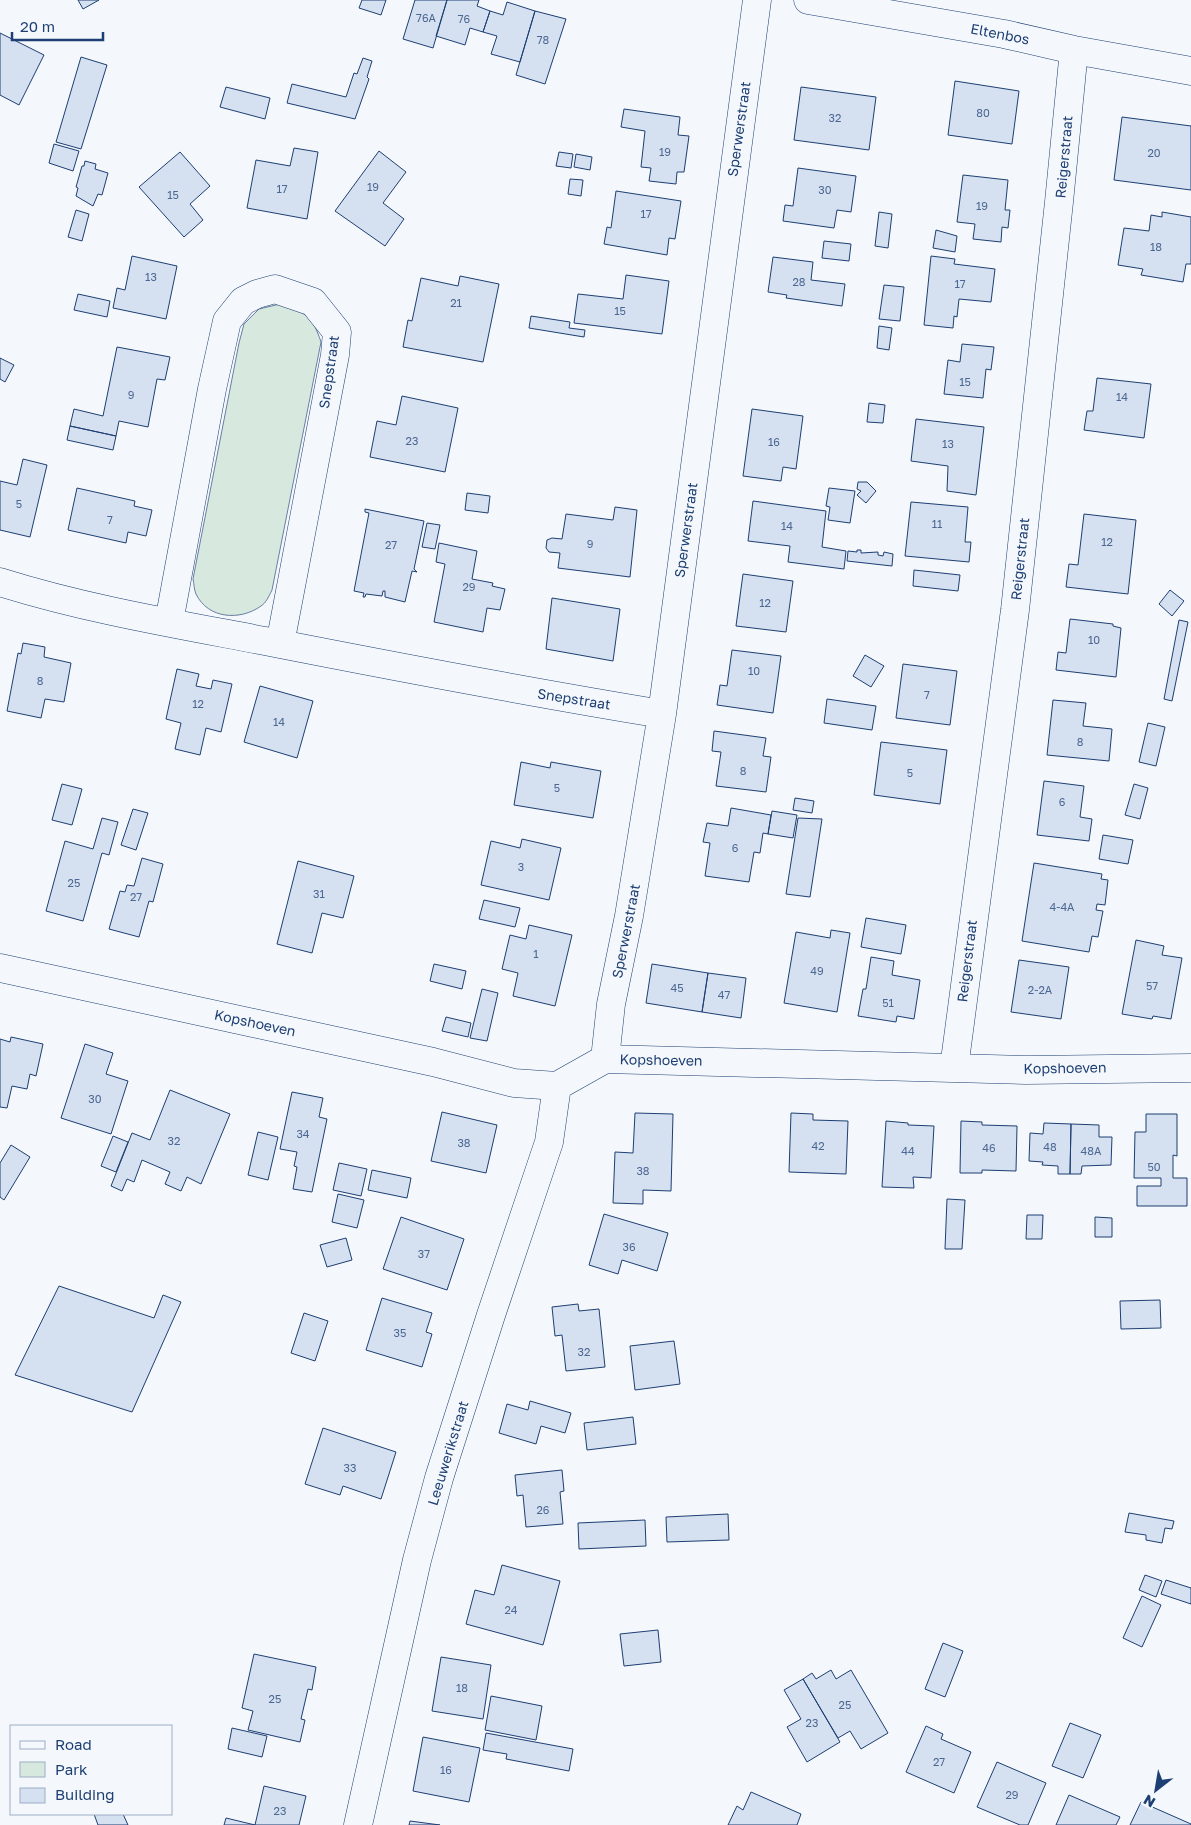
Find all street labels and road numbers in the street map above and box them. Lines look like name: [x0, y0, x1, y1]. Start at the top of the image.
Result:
street label: Eltenbos: [969, 19, 1031, 48]
street label: Sperwerstraat: [723, 80, 754, 178]
street label: Reigerstraat: [1051, 115, 1076, 199]
street label: Snepstraat: [315, 334, 342, 410]
street label: Sperwerstraat: [670, 481, 701, 579]
street label: Reigerstraat: [1007, 517, 1032, 601]
street label: Snepstraat: [536, 684, 612, 713]
street label: Sperwerstraat: [608, 882, 643, 980]
street label: Reigerstraat: [953, 919, 980, 1003]
street label: Kopshoeven: [213, 1006, 297, 1039]
street label: Kopshoeven: [619, 1050, 703, 1069]
street label: Kopshoeven: [1023, 1058, 1107, 1077]
street label: Leeuwerikstraat: [424, 1398, 472, 1507]

